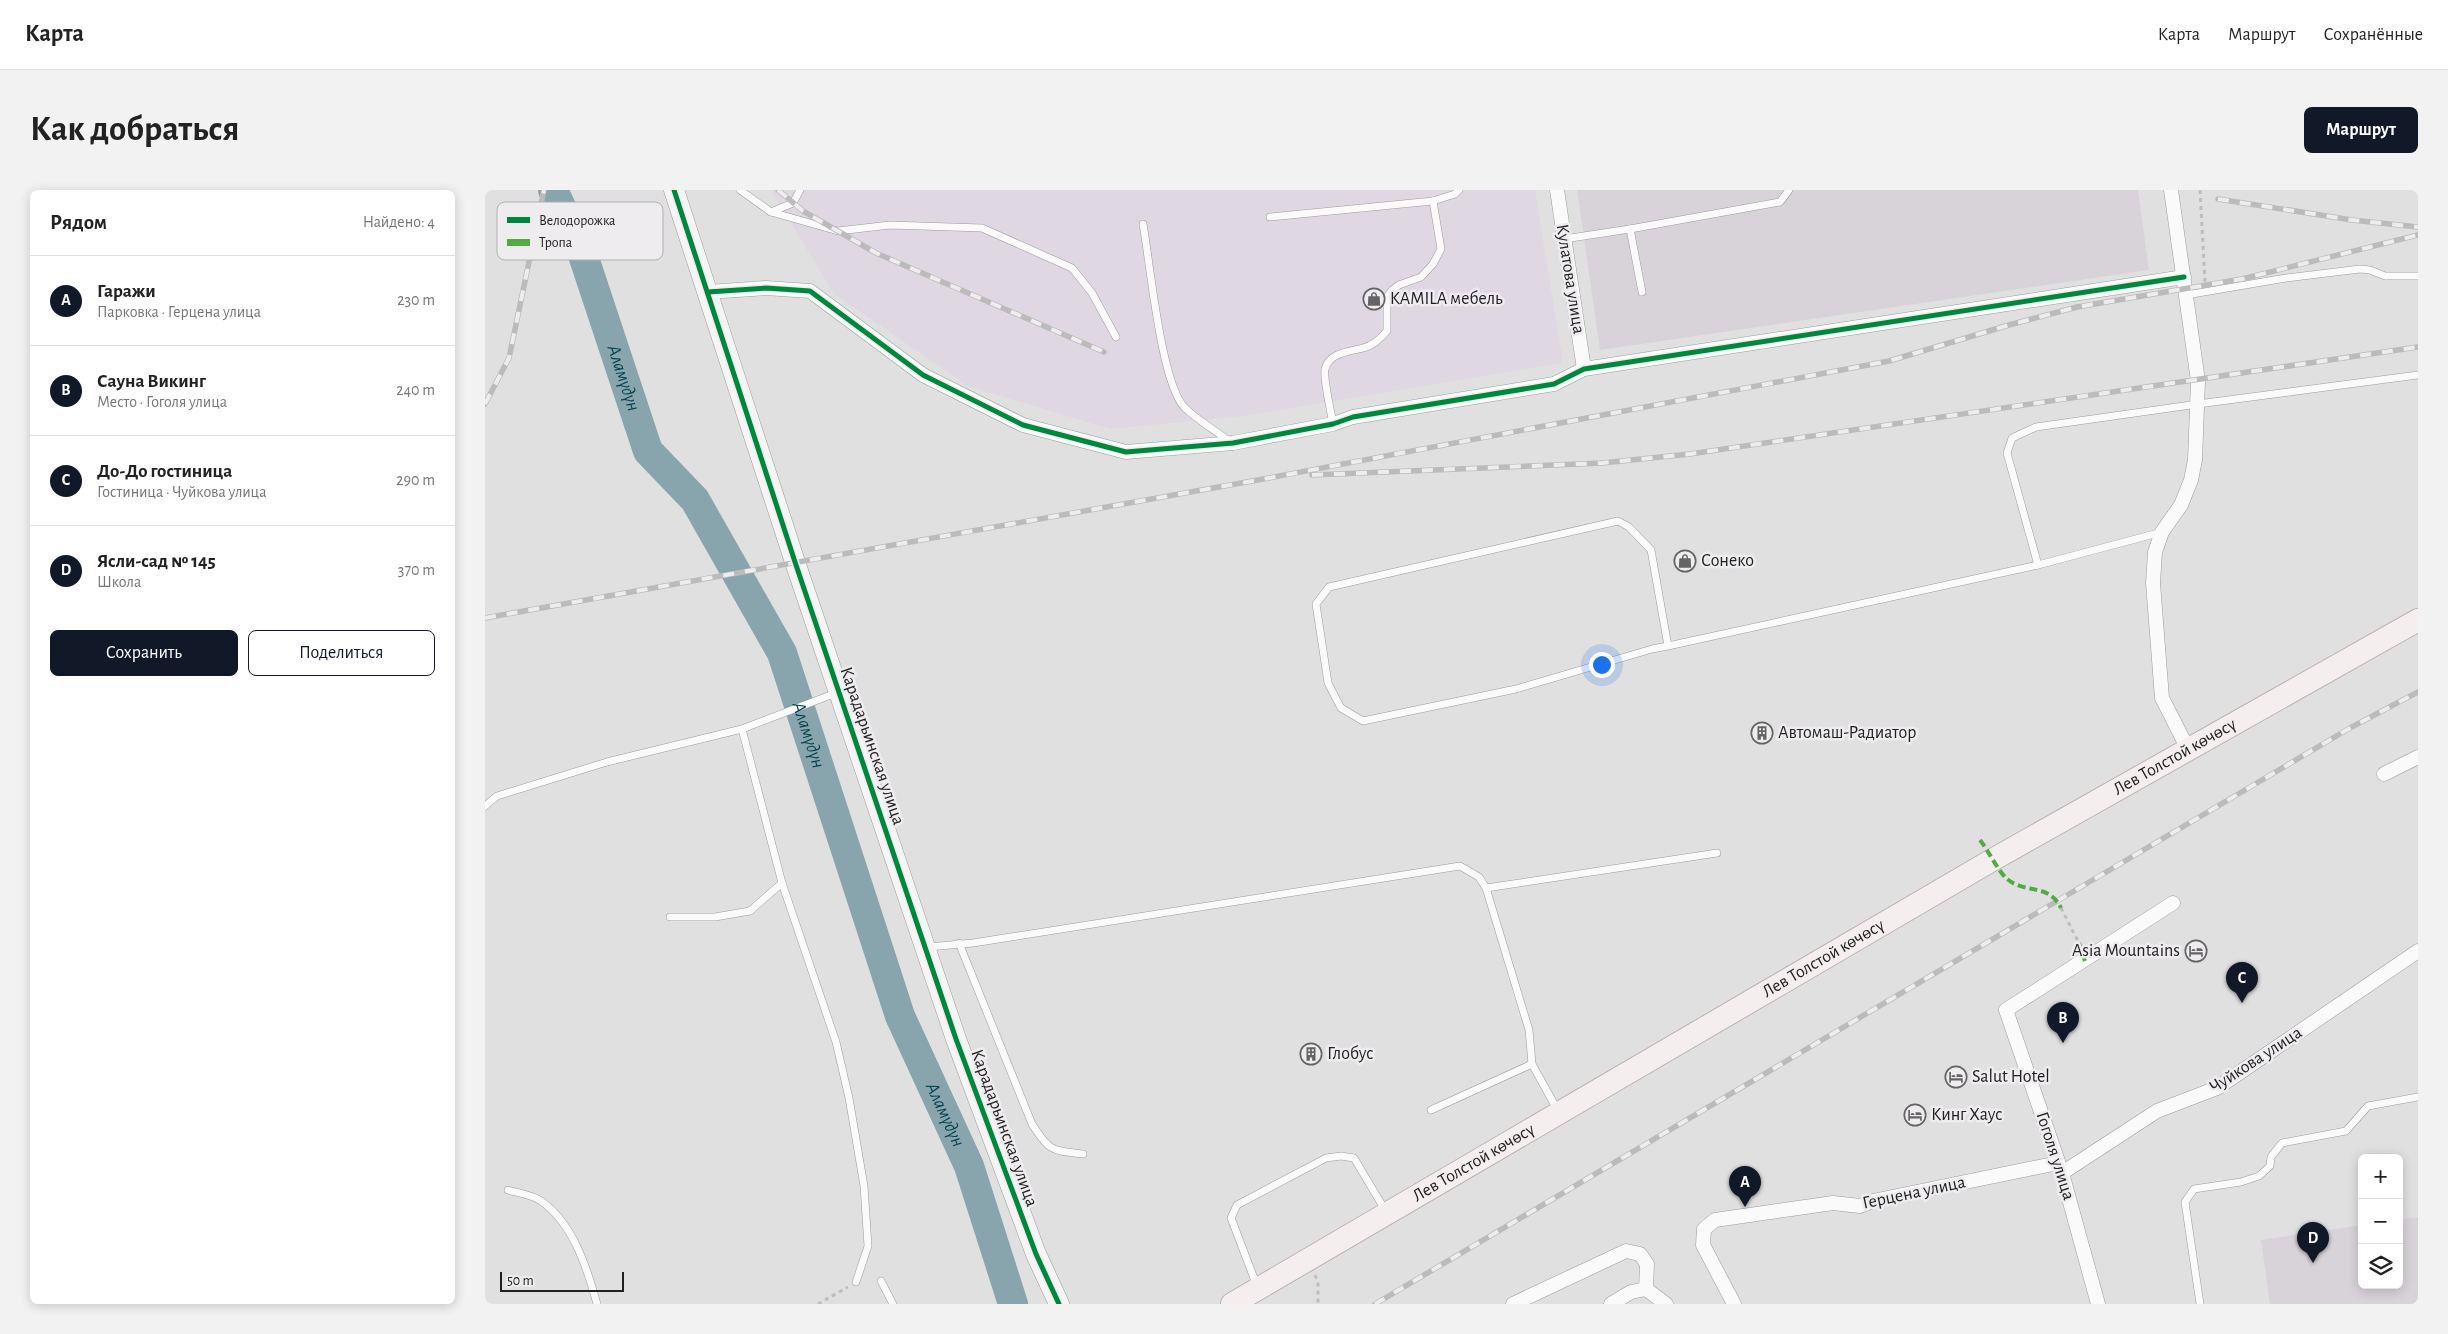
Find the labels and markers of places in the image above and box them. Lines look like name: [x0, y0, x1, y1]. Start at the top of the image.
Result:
shop icon: KAMILA мебель: [1362, 287, 1386, 311]
place label: KAMILA мебель: [1390, 289, 1503, 308]
shop icon: Сонеко: [1673, 549, 1697, 573]
place label: Сонеко: [1701, 552, 1754, 570]
building icon: Автомаш-Радиатор: [1750, 721, 1774, 745]
place label: Автомаш-Радиатор: [1778, 724, 1916, 742]
hotel icon: Asia Mountains: [2184, 939, 2208, 963]
place label: Asia Mountains: [2072, 942, 2180, 960]
pin: C: [2226, 962, 2258, 1003]
pin: B: [2047, 1002, 2079, 1043]
building icon: Глобус: [1299, 1042, 1323, 1066]
place label: Глобус: [1327, 1044, 1373, 1063]
hotel icon: Salut Hotel: [1944, 1065, 1968, 1089]
place label: Salut Hotel: [1972, 1068, 2050, 1086]
hotel icon: Кинг Хаус: [1903, 1103, 1927, 1127]
place label: Кинг Хаус: [1931, 1106, 2003, 1124]
pin: A: [1729, 1166, 1761, 1207]
pin: D: [2297, 1222, 2329, 1263]

